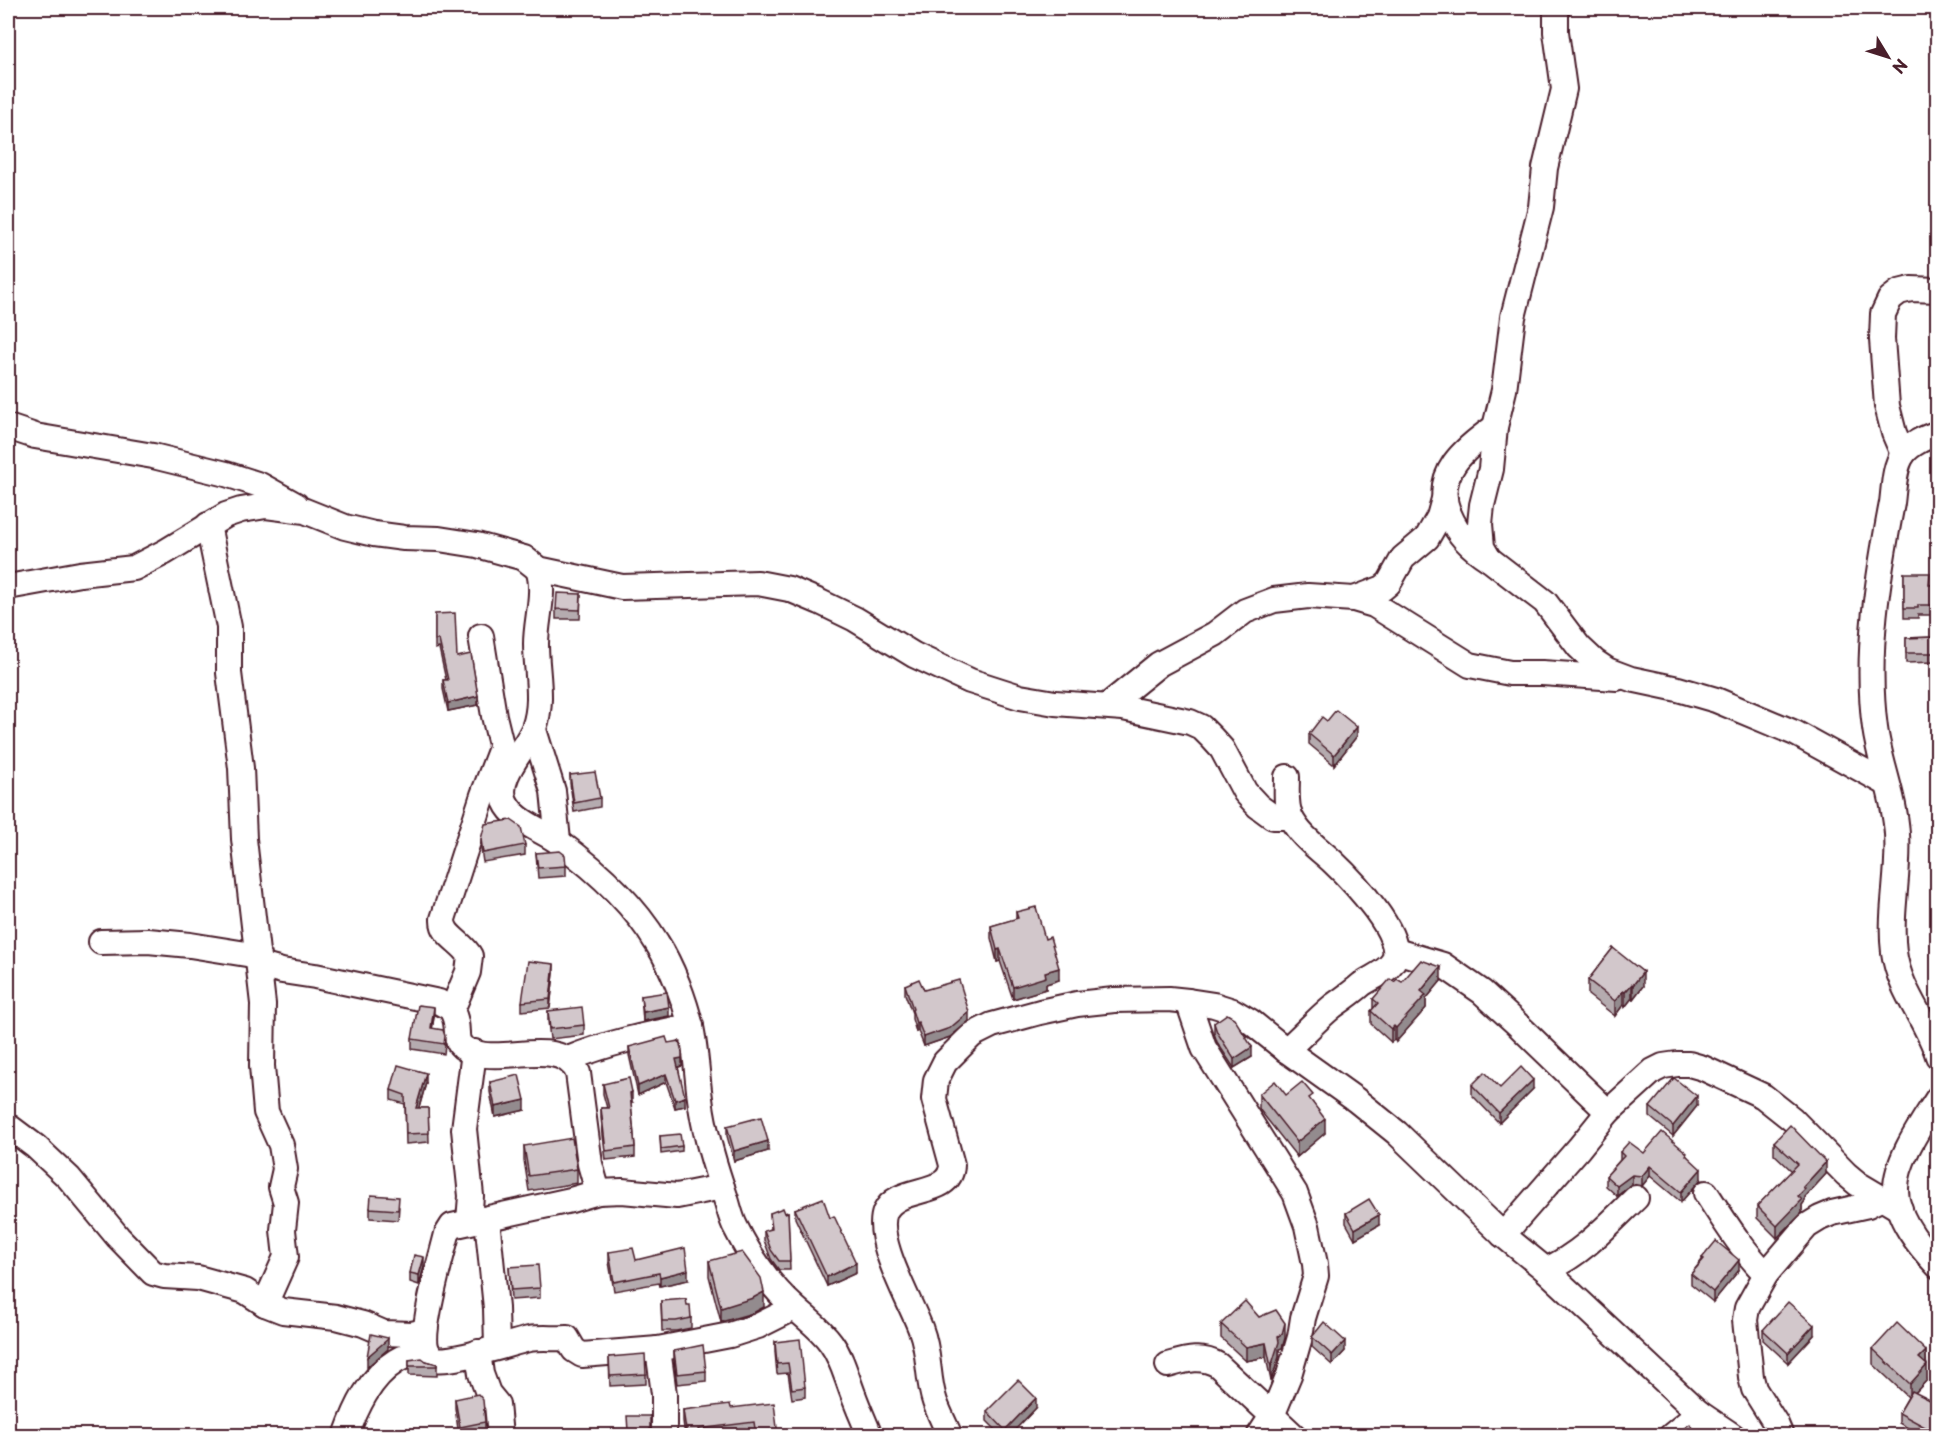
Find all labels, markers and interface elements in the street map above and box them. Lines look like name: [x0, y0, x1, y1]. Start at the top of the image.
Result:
north arrow: [1858, 27, 1918, 87]
text: N: [1887, 54, 1914, 79]

